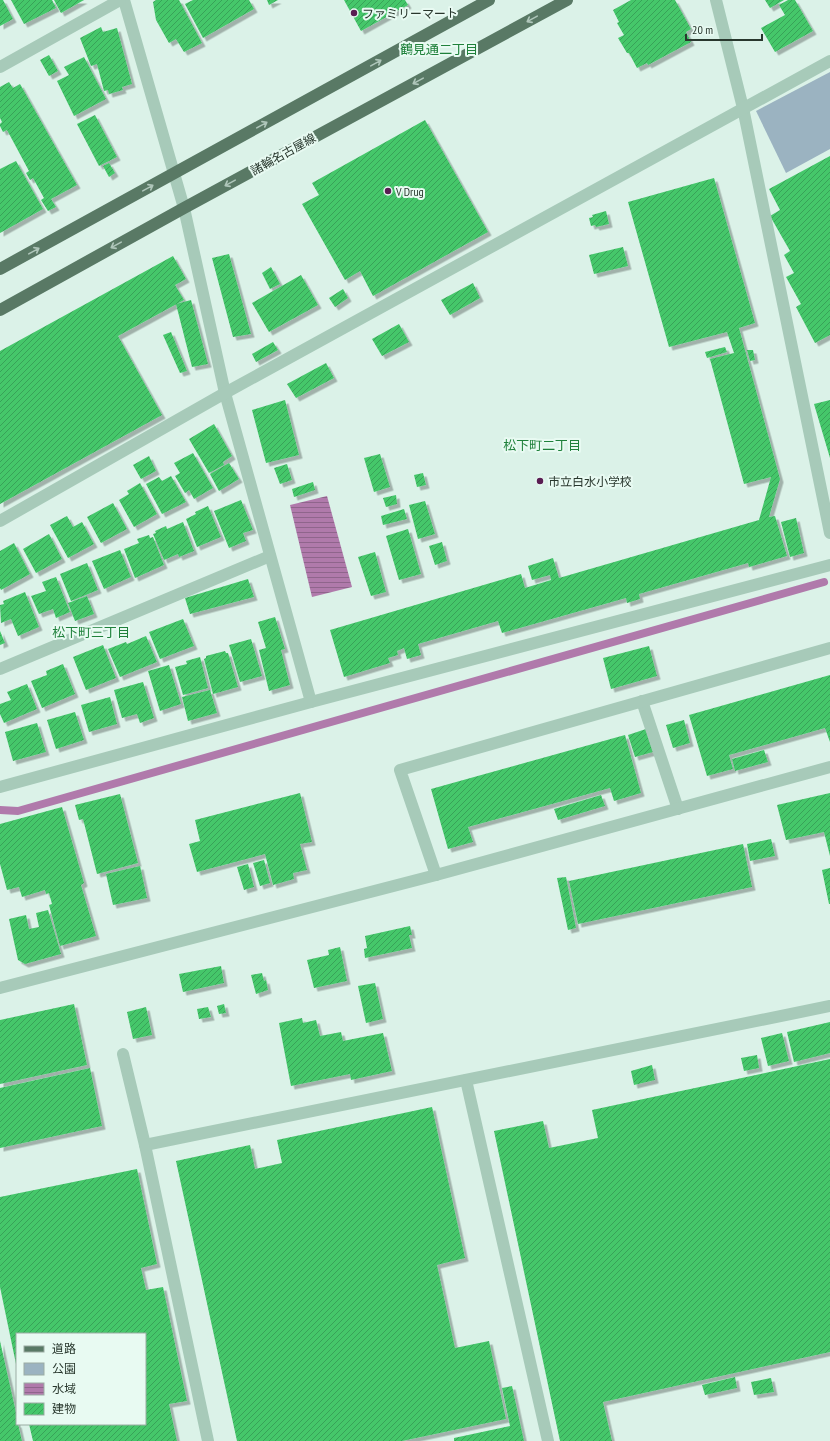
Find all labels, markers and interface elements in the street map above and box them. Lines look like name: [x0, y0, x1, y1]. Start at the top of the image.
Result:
place label: ファミリーマート: [362, 6, 458, 21]
marker: ファミリーマート: [349, 8, 359, 18]
one-way arrow: [527, 15, 539, 23]
scale bar: [686, 16, 762, 42]
text: 20 m: [692, 22, 713, 37]
district label: 鶴見通二丁目: [400, 41, 478, 58]
one-way arrow: [370, 58, 382, 66]
one-way arrow: [412, 77, 424, 85]
one-way arrow: [256, 121, 268, 129]
street label: 諸輪名古屋線: [248, 130, 318, 178]
one-way arrow: [224, 179, 236, 187]
one-way arrow: [142, 184, 154, 191]
place label: V Drug: [395, 184, 424, 199]
marker: V Drug: [383, 186, 393, 196]
one-way arrow: [110, 242, 122, 250]
one-way arrow: [28, 246, 40, 254]
district label: 松下町二丁目: [503, 437, 581, 454]
place label: 市立白水小学校: [548, 474, 632, 489]
marker: 市立白水小学校: [535, 476, 545, 486]
district label: 松下町三丁目: [52, 624, 130, 641]
legend: [16, 1333, 146, 1425]
text: 道路: [52, 1341, 76, 1356]
text: 公園: [52, 1361, 76, 1376]
text: 水域: [52, 1381, 76, 1396]
text: 建物: [52, 1401, 76, 1416]

